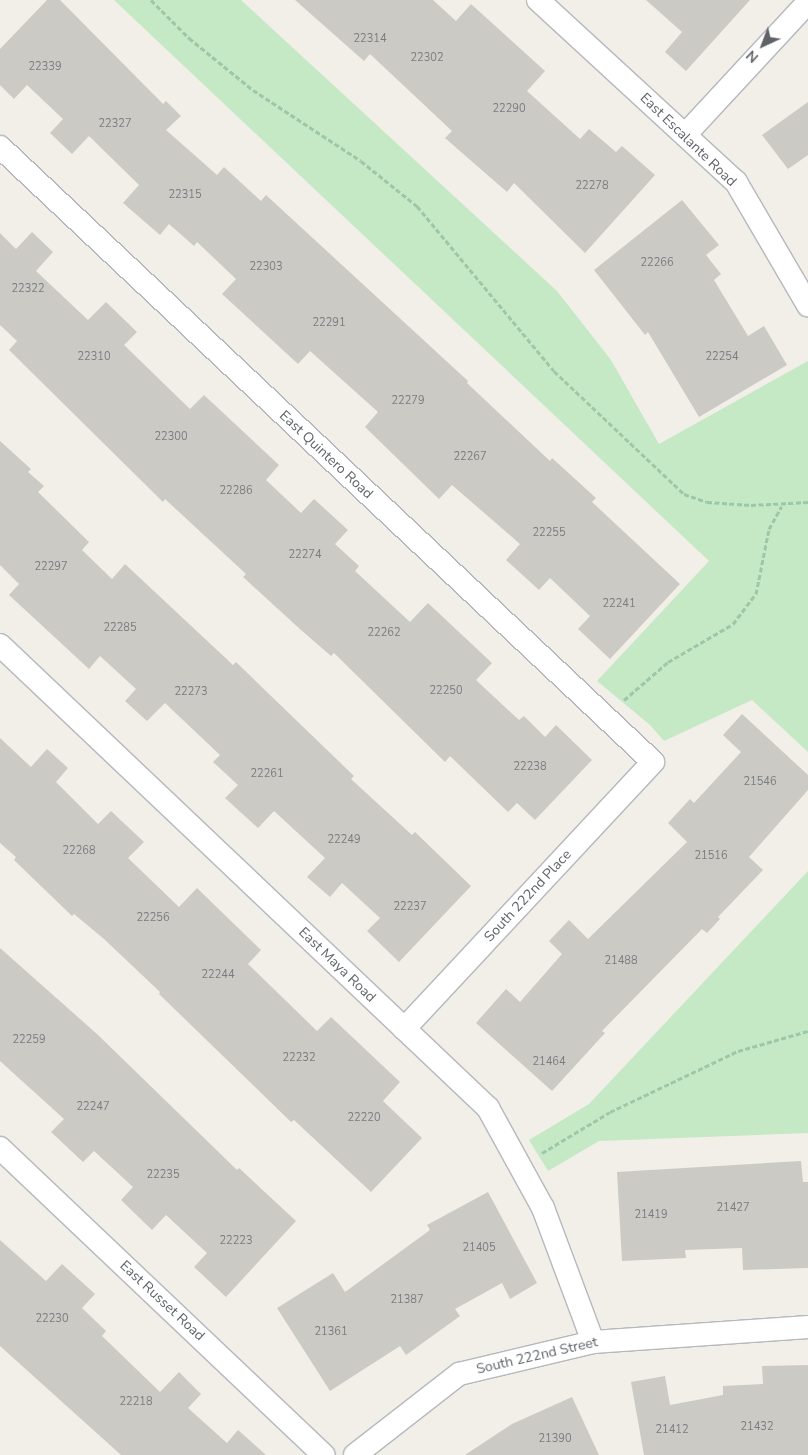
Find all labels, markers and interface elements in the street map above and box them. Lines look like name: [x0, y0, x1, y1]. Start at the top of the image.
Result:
north arrow: [738, 20, 788, 70]
house number: 22314: [354, 32, 386, 46]
text: N: [742, 46, 763, 67]
house number: 22302: [411, 51, 443, 65]
house number: 22339: [29, 60, 61, 74]
street label: East Escalante Road: [636, 90, 740, 190]
house number: 22290: [493, 102, 525, 116]
house number: 22327: [99, 117, 131, 131]
house number: 22278: [576, 179, 608, 193]
house number: 22315: [169, 188, 201, 202]
house number: 22266: [641, 256, 673, 270]
house number: 22303: [250, 260, 282, 274]
house number: 22322: [12, 282, 44, 296]
house number: 22291: [313, 316, 345, 330]
house number: 22310: [78, 350, 110, 364]
house number: 22254: [706, 350, 738, 364]
house number: 22279: [392, 394, 424, 408]
street label: East Quintero Road: [276, 407, 376, 503]
house number: 22300: [155, 430, 187, 444]
house number: 22267: [454, 450, 486, 464]
house number: 22286: [220, 484, 252, 498]
house number: 22255: [533, 526, 565, 540]
house number: 22274: [289, 548, 321, 562]
house number: 22297: [35, 560, 67, 574]
house number: 22241: [603, 597, 635, 611]
house number: 22285: [104, 621, 136, 635]
house number: 22262: [368, 626, 400, 640]
house number: 22250: [430, 684, 462, 698]
house number: 22273: [175, 685, 207, 699]
house number: 22238: [514, 760, 546, 774]
house number: 22261: [251, 767, 283, 781]
house number: 21546: [744, 775, 776, 789]
house number: 22249: [328, 833, 360, 847]
house number: 22268: [63, 844, 95, 858]
street label: South 222nd Place: [481, 846, 575, 946]
house number: 21516: [695, 849, 727, 863]
house number: 22237: [394, 900, 426, 914]
house number: 22256: [137, 911, 169, 925]
street label: East Maya Road: [295, 924, 379, 1006]
house number: 21488: [605, 954, 637, 968]
house number: 22244: [202, 968, 234, 982]
house number: 22259: [13, 1033, 45, 1047]
house number: 22232: [283, 1051, 315, 1065]
house number: 21464: [533, 1055, 565, 1069]
house number: 22247: [77, 1100, 109, 1114]
house number: 22220: [348, 1111, 380, 1125]
house number: 22235: [147, 1168, 179, 1182]
house number: 21427: [717, 1201, 749, 1215]
house number: 21419: [635, 1208, 667, 1222]
house number: 22223: [220, 1234, 252, 1248]
house number: 21405: [463, 1241, 495, 1255]
street label: East Russet Road: [116, 1257, 208, 1345]
house number: 21387: [391, 1293, 423, 1307]
house number: 22230: [36, 1312, 68, 1326]
house number: 21361: [315, 1325, 347, 1339]
street label: South 222nd Street: [475, 1334, 599, 1378]
house number: 22218: [120, 1395, 152, 1409]
house number: 21432: [741, 1420, 773, 1434]
house number: 21412: [656, 1423, 688, 1437]
house number: 21390: [539, 1432, 571, 1446]

